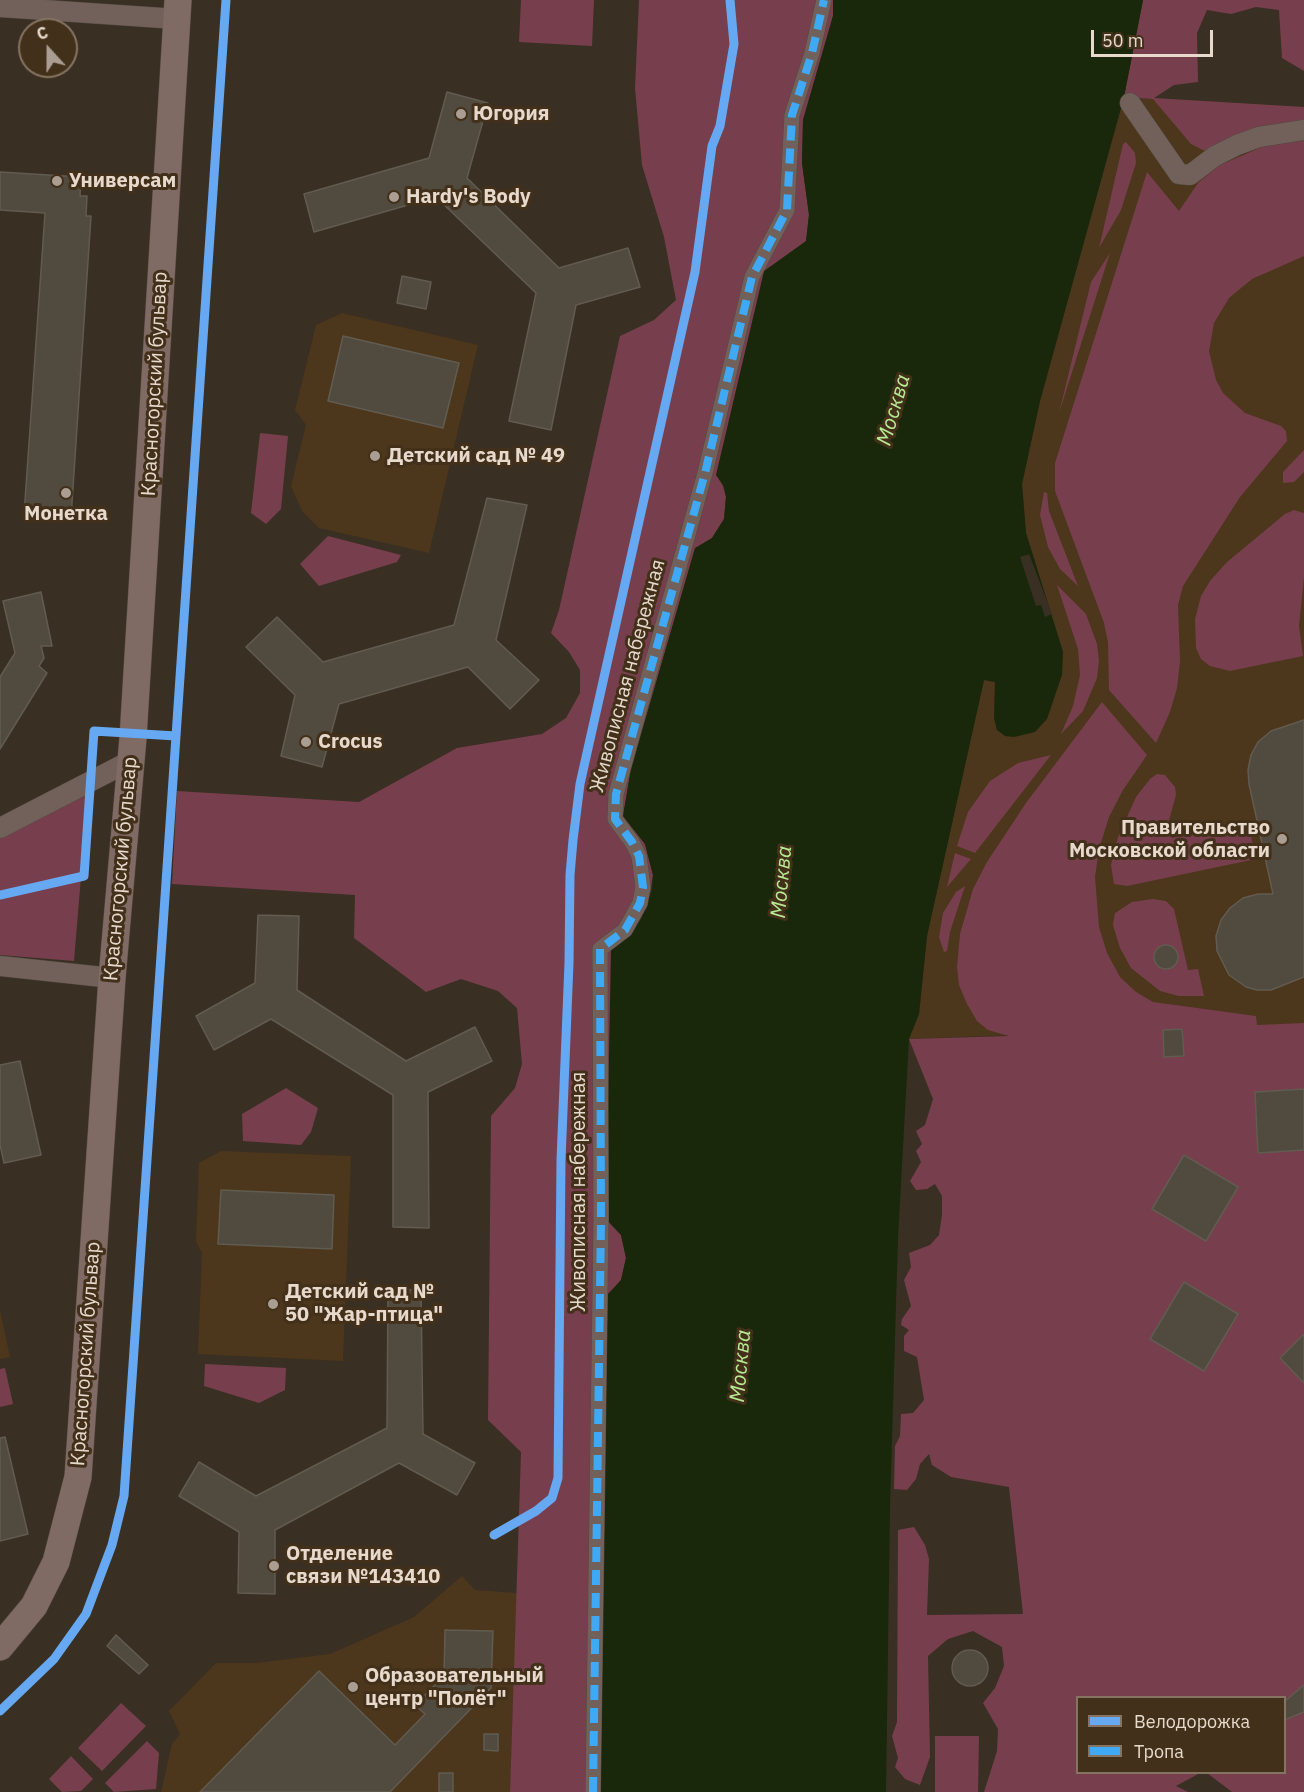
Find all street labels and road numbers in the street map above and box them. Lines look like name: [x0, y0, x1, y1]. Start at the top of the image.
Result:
street label: Красногорский бульвар: [137, 271, 173, 497]
street label: Живописная набережная: [585, 557, 671, 795]
street label: Красногорский бульвар: [99, 756, 143, 982]
street label: Живописная набережная: [567, 1072, 591, 1312]
street label: Красногорский бульвар: [66, 1241, 106, 1467]

